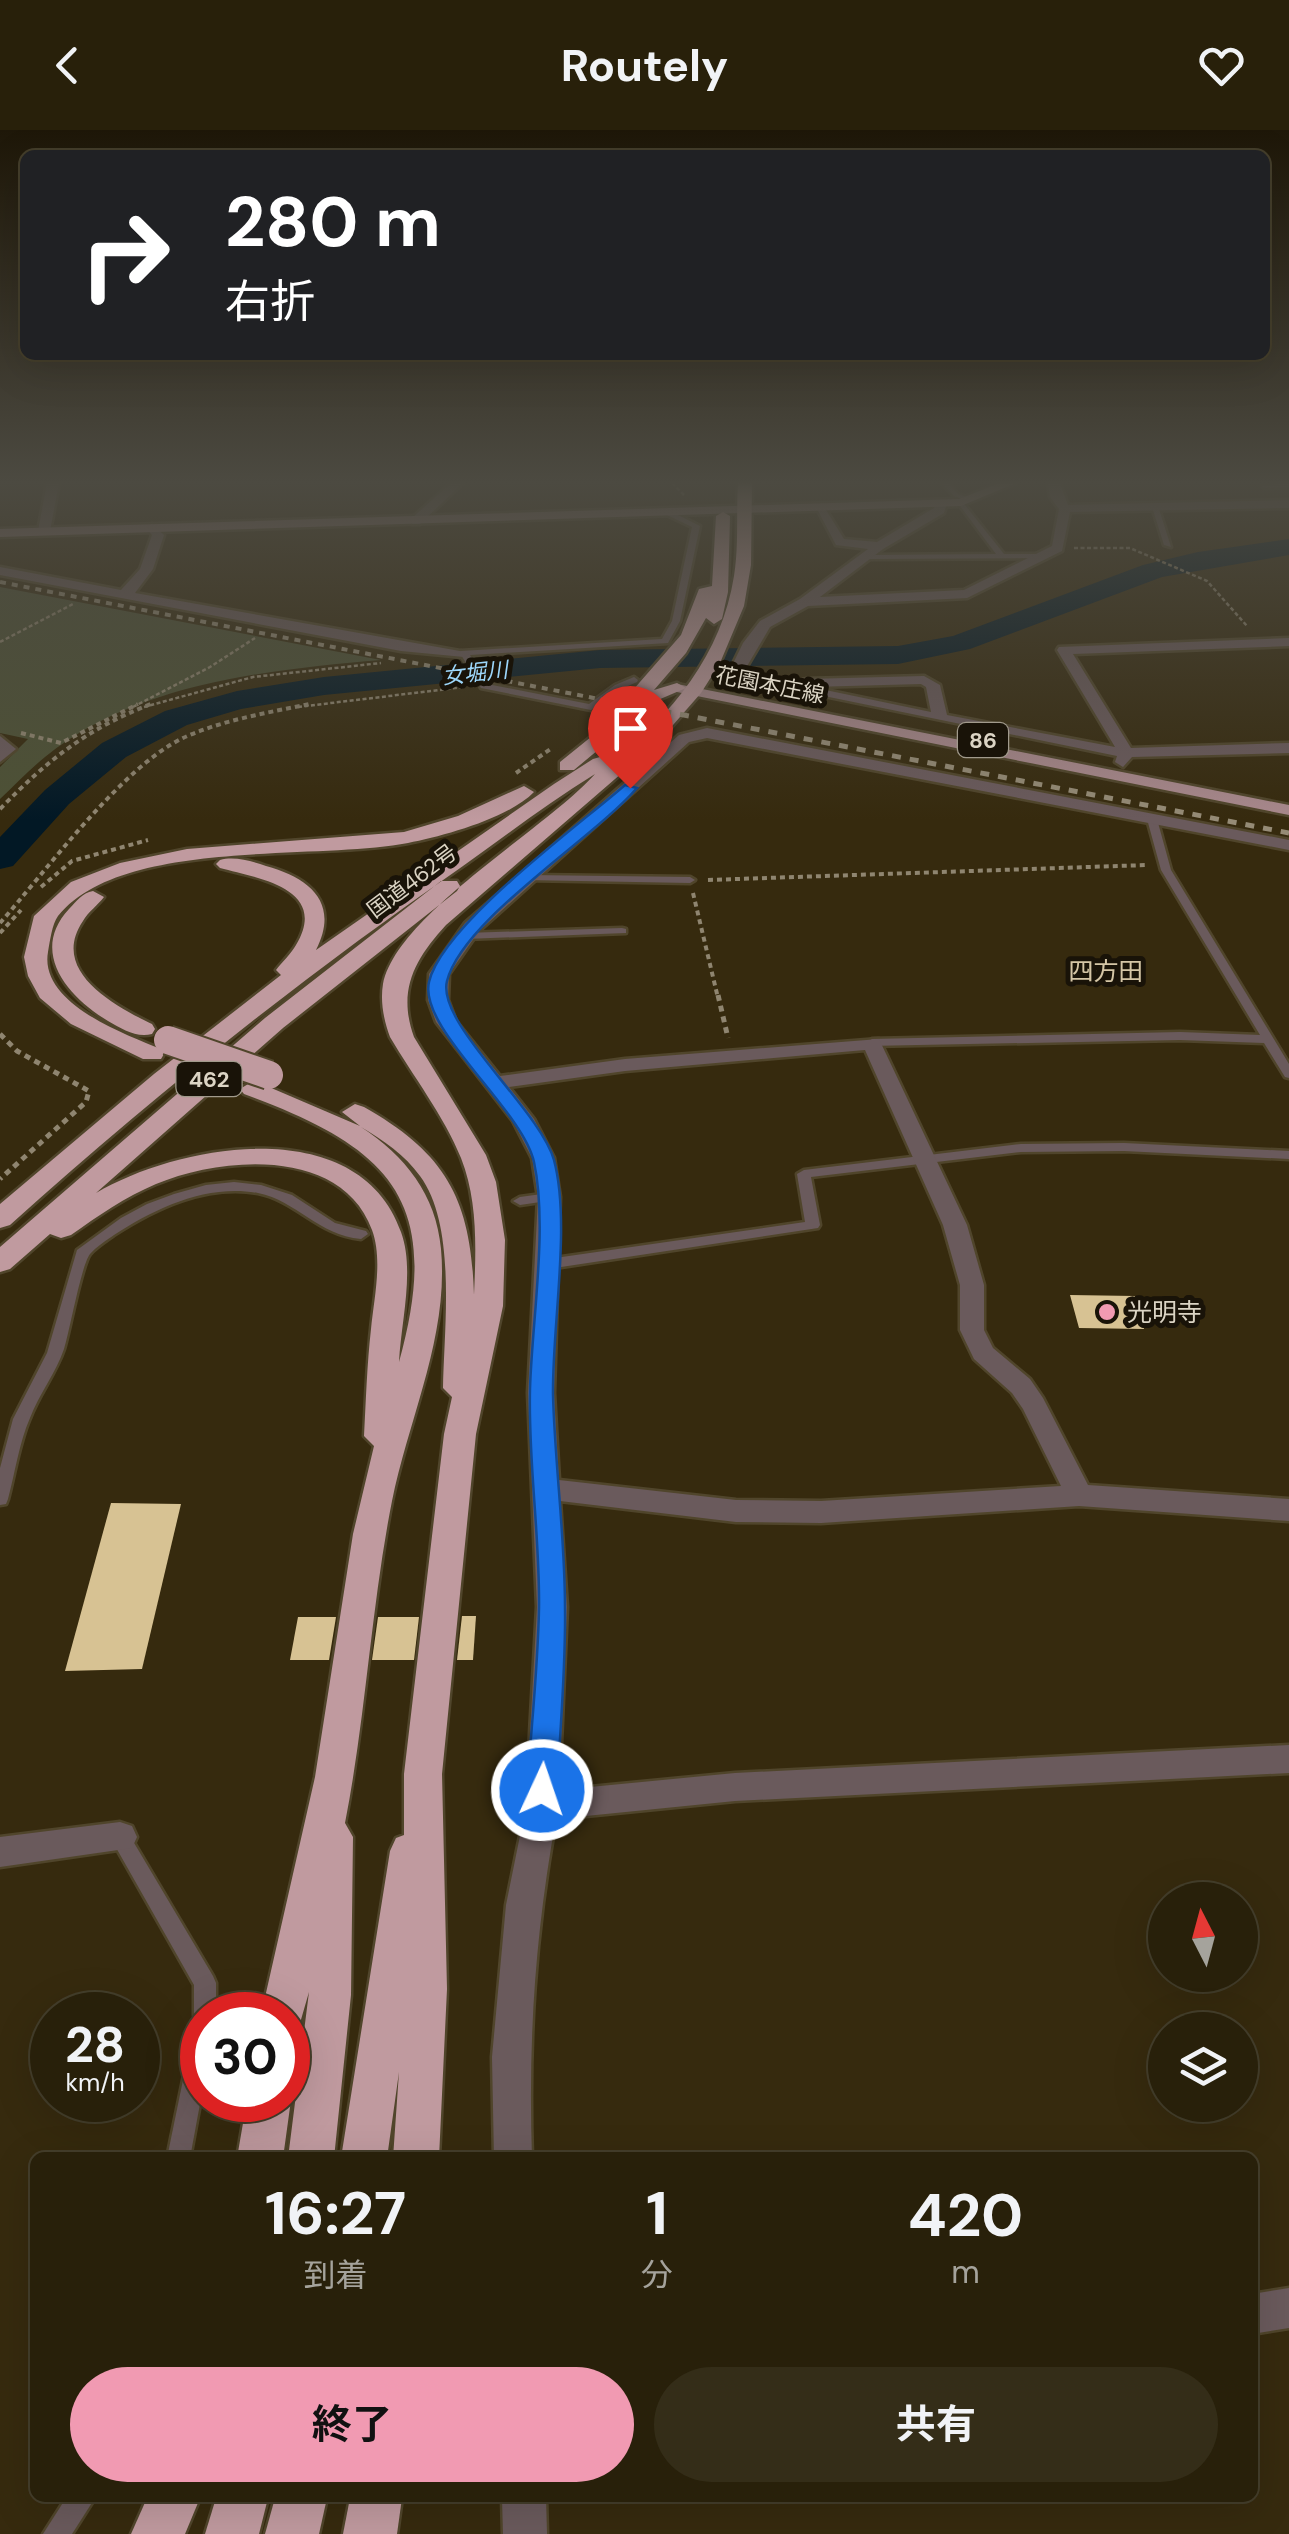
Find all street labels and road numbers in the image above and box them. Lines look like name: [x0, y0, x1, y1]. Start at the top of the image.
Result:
street label: 花園本庄線: [713, 660, 827, 710]
road number: 86: [958, 723, 1008, 757]
street label: 国道462号: [361, 838, 463, 924]
road number: 462: [176, 1062, 242, 1096]

